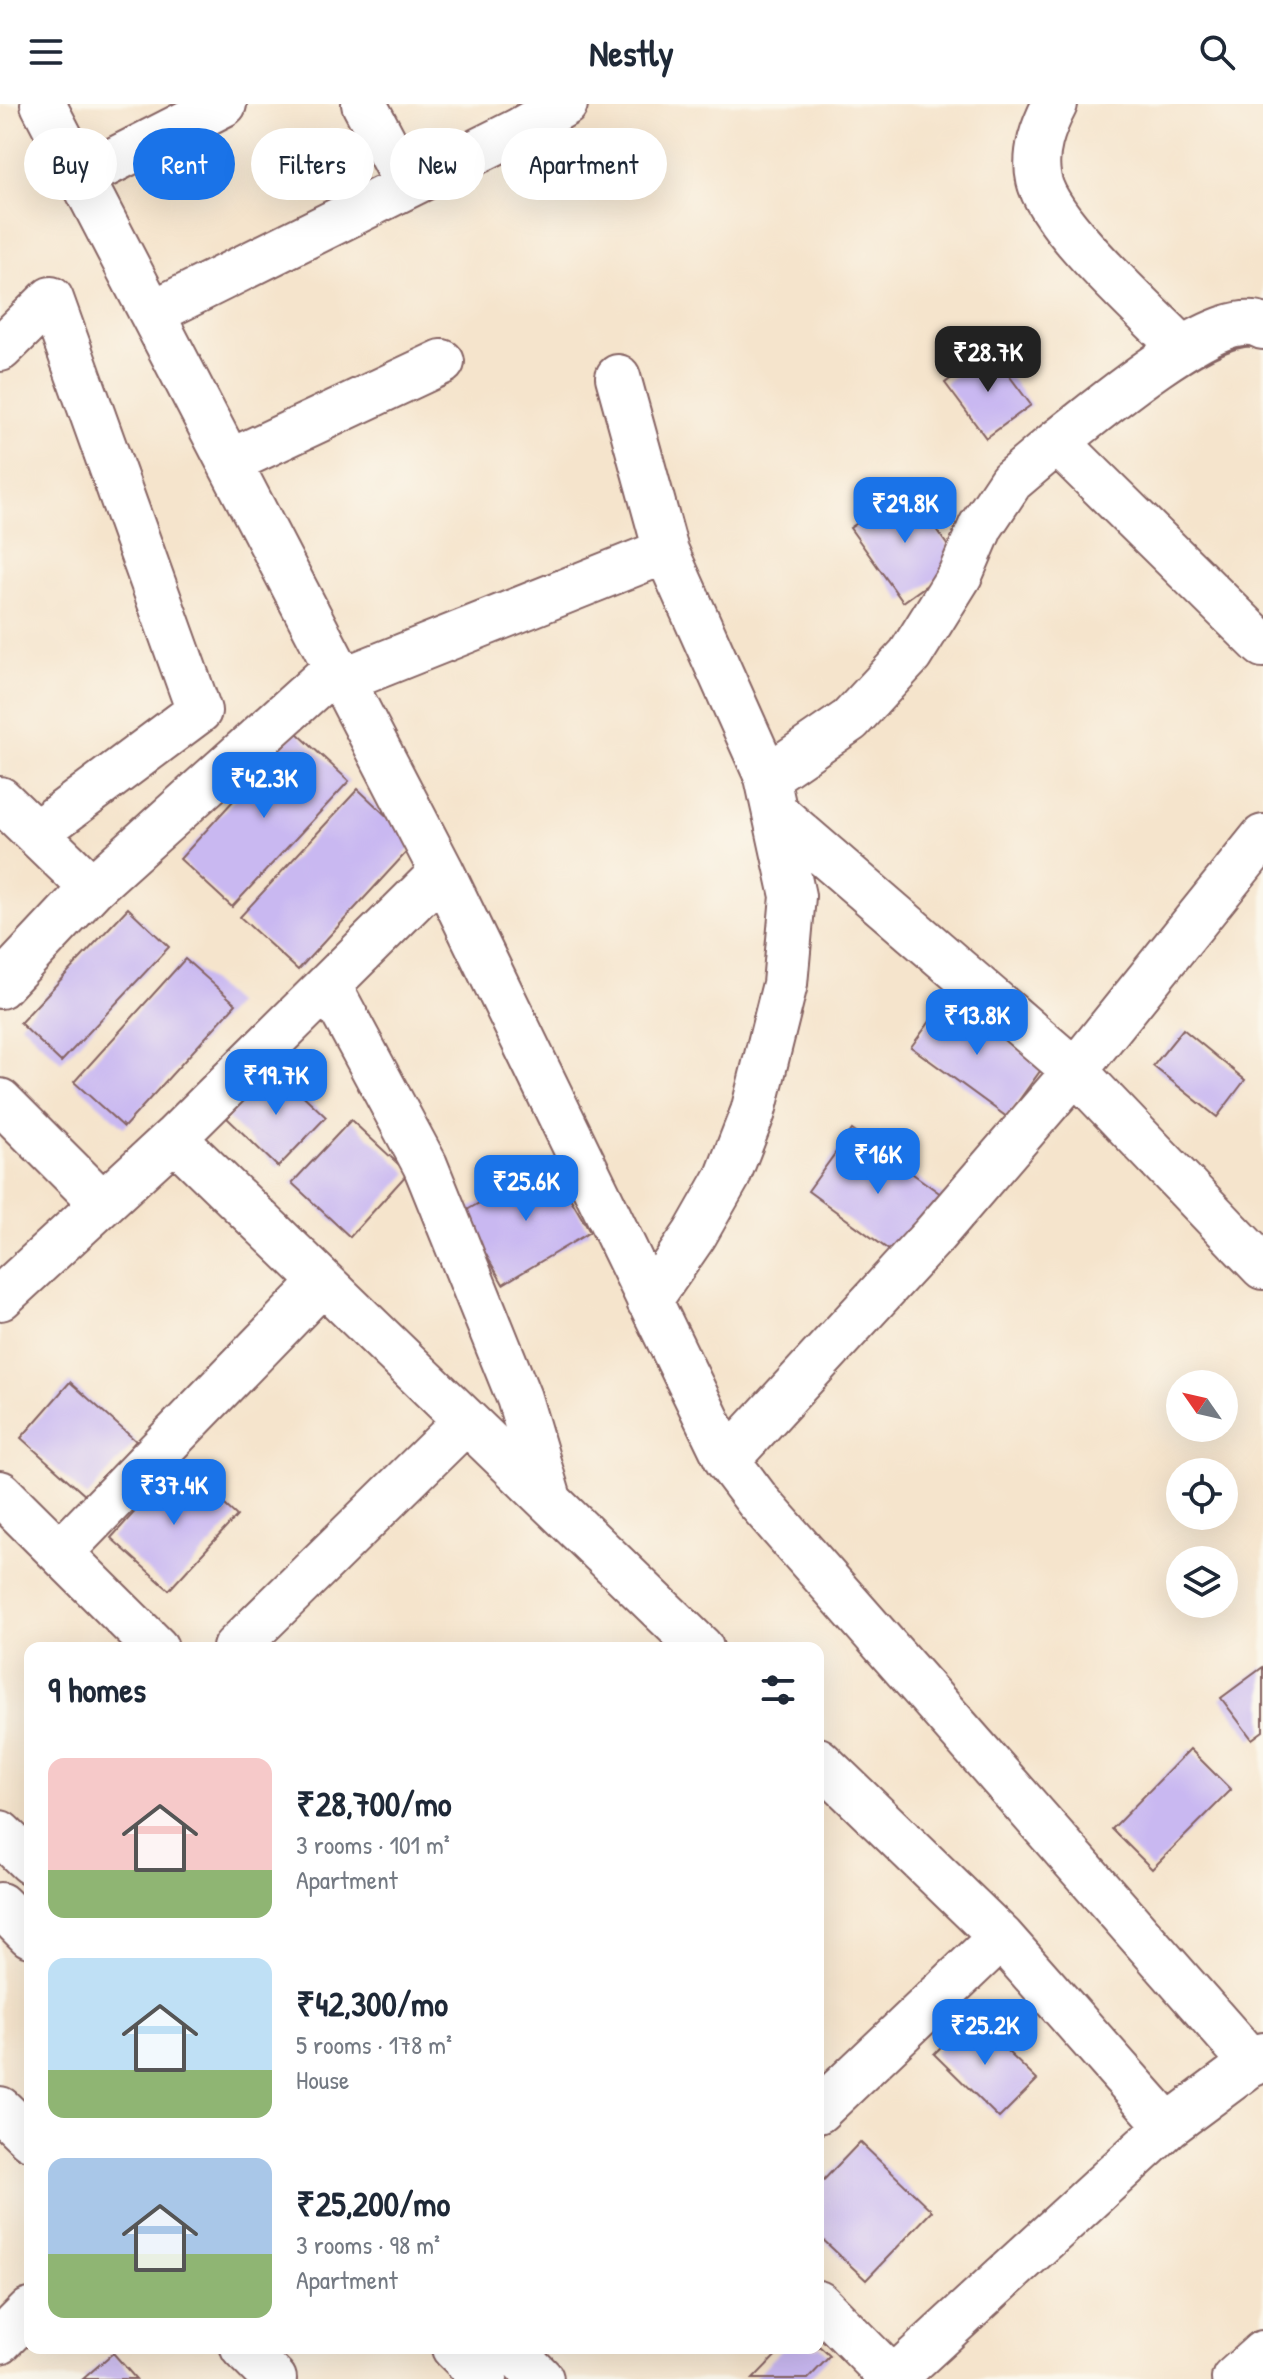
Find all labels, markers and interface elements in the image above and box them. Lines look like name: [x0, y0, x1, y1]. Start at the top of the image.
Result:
text: Nestly: [589, 28, 674, 77]
icon: menu: [24, 30, 68, 74]
icon: search: [1195, 30, 1239, 74]
chip: Buy: [24, 128, 117, 200]
chip: Rent: [133, 128, 235, 200]
chip: Filters: [251, 128, 374, 200]
chip: New: [390, 128, 485, 200]
chip: Apartment: [501, 128, 667, 200]
pin: ₹28.7K: [923, 326, 1053, 394]
text: ₹28.7K: [953, 334, 1023, 369]
pin: ₹29.8K: [840, 477, 970, 545]
text: ₹29.8K: [871, 485, 939, 520]
pin: ₹42.3K: [199, 752, 329, 820]
text: ₹42.3K: [230, 760, 298, 795]
pin: ₹13.8K: [912, 989, 1042, 1057]
text: ₹13.8K: [944, 997, 1010, 1032]
pin: ₹19.7K: [211, 1049, 341, 1117]
text: ₹19.7K: [243, 1057, 309, 1092]
pin: ₹16K: [831, 1128, 925, 1196]
text: ₹16K: [854, 1136, 902, 1171]
pin: ₹25.6K: [461, 1155, 591, 1223]
text: ₹25.6K: [492, 1163, 560, 1198]
north arrow: [1166, 1370, 1238, 1442]
map controls: [1166, 1370, 1238, 1618]
button: locate: [1166, 1458, 1238, 1530]
pin: ₹37.4K: [109, 1459, 239, 1527]
text: ₹37.4K: [140, 1467, 208, 1502]
button: layers: [1166, 1546, 1238, 1618]
text: 9 homes: [48, 1667, 146, 1713]
icon: filters: [756, 1668, 800, 1712]
text: ₹28,700/mo: [296, 1781, 451, 1827]
icon: home: [112, 1790, 208, 1886]
text: 3 rooms · 101 m²: [296, 1827, 450, 1862]
text: Apartment: [296, 1862, 398, 1897]
text: ₹42,300/mo: [296, 1981, 448, 2027]
icon: home: [112, 1990, 208, 2086]
pin: ₹25.2K: [920, 1999, 1050, 2067]
text: ₹25.2K: [950, 2007, 1020, 2042]
text: 5 rooms · 178 m²: [296, 2027, 452, 2062]
text: House: [296, 2062, 349, 2097]
text: ₹25,200/mo: [296, 2181, 450, 2227]
icon: home: [112, 2190, 208, 2286]
text: 3 rooms · 98 m²: [296, 2227, 440, 2262]
text: Apartment: [296, 2262, 398, 2297]

